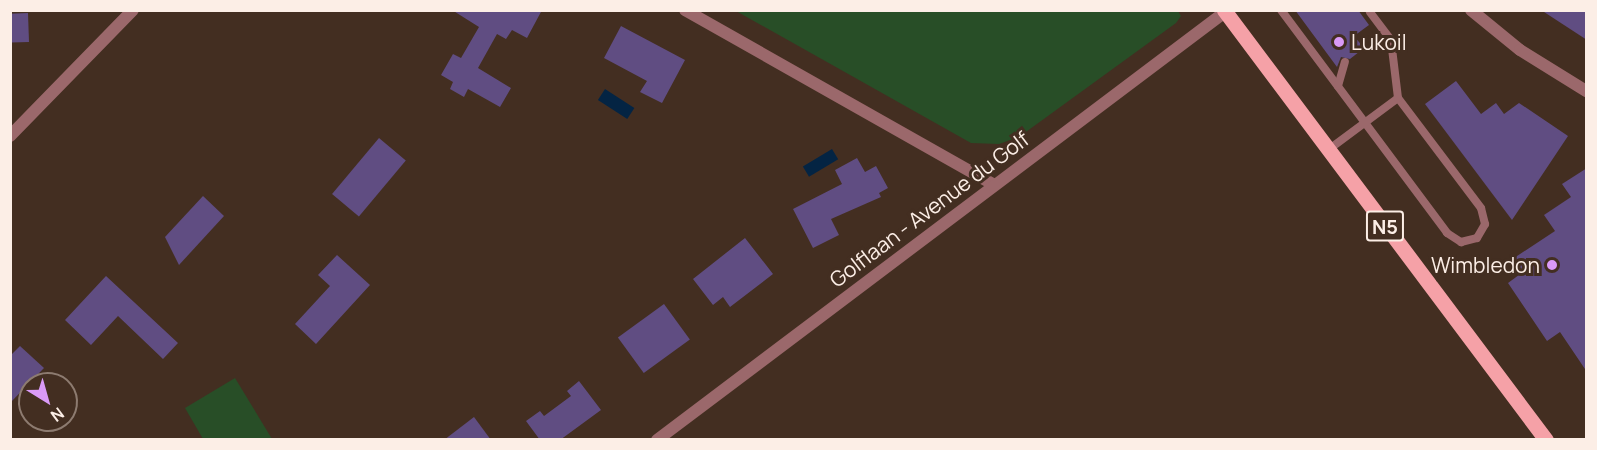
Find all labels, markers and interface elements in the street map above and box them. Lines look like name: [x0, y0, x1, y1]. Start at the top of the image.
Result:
place label: Lukoil: [1351, 29, 1407, 55]
marker: Lukoil: [1332, 35, 1346, 49]
street label: Golflaan - Avenue du Golf: [824, 126, 1034, 292]
road number: N5: [1366, 209, 1404, 243]
place label: Wimbledon: [1431, 252, 1540, 278]
marker: Wimbledon: [1545, 258, 1559, 272]
north arrow: [18, 372, 78, 432]
text: N: [46, 403, 69, 427]

